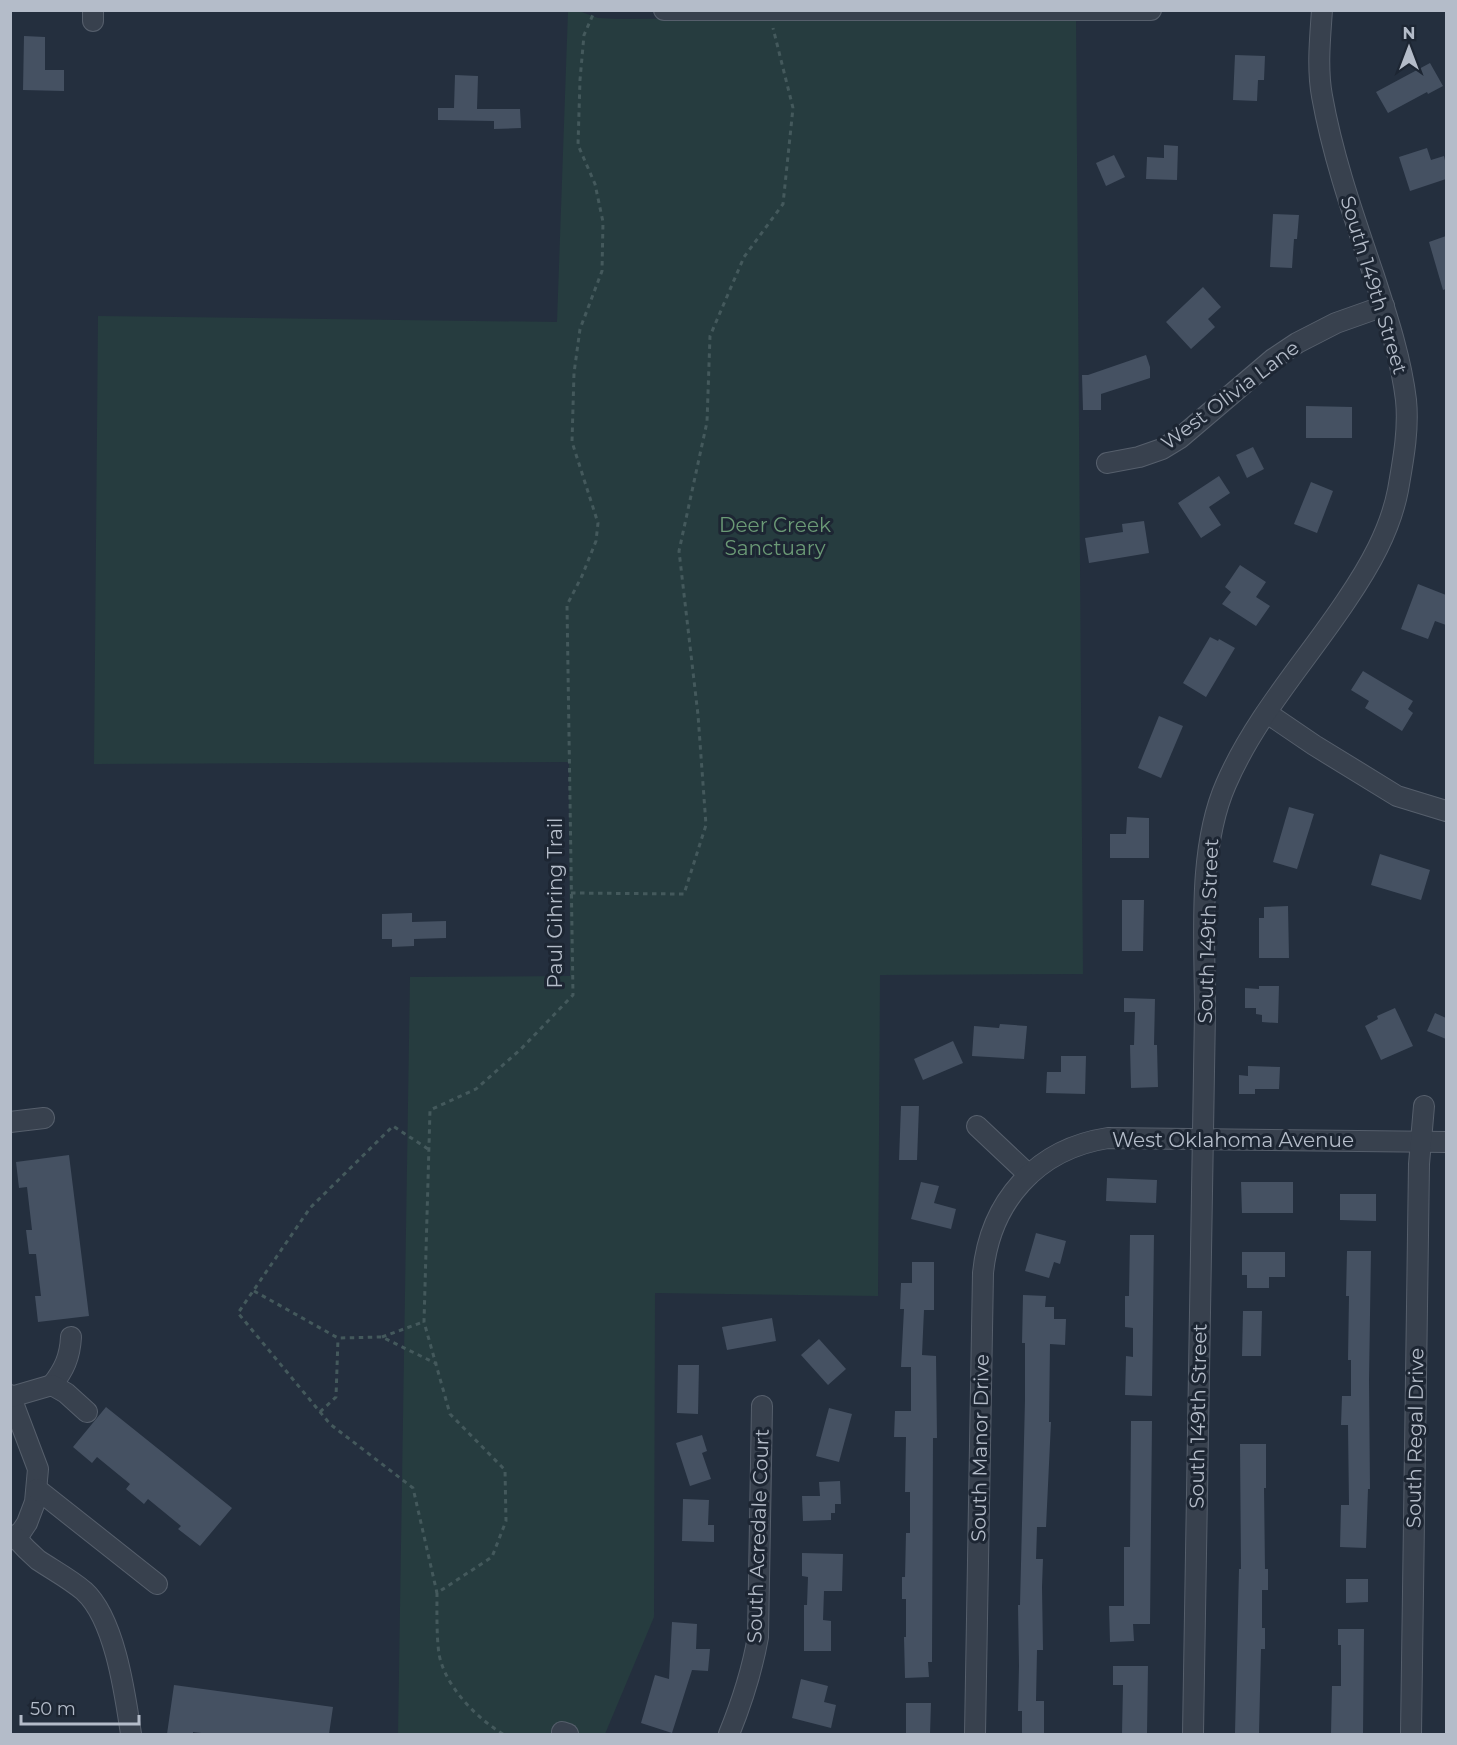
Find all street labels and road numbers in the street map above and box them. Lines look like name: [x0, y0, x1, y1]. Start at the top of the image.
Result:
street label: South 149th Street: [1335, 193, 1413, 377]
street label: West Olivia Lane: [1156, 335, 1304, 455]
street label: Paul Gihring Trail: [543, 818, 567, 988]
street label: South 149th Street: [1193, 838, 1223, 1024]
street label: West Oklahoma Avenue: [1112, 1128, 1354, 1152]
street label: South 149th Street: [1184, 1323, 1212, 1509]
street label: South Regal Drive: [1401, 1348, 1429, 1528]
street label: South Manor Drive: [966, 1354, 994, 1542]
street label: South Acredale Court: [742, 1428, 774, 1644]

